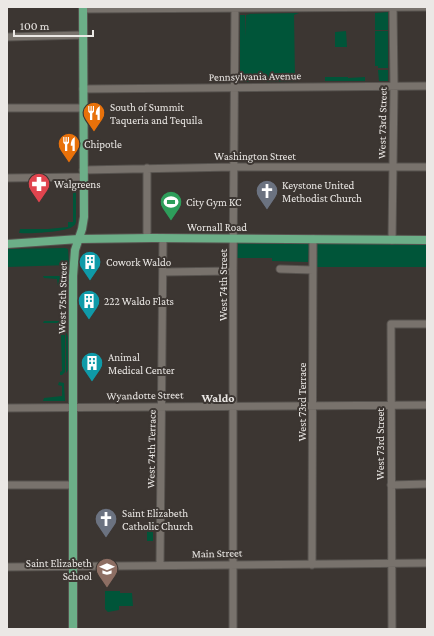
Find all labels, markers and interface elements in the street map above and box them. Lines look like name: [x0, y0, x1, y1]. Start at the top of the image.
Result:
scale bar: [14, 12, 93, 38]
text: 100 m: [20, 19, 50, 33]
street label: Pennsylvania Avenue: [209, 69, 302, 84]
street label: West 73rd Street: [375, 87, 389, 159]
restaurant icon: South of Summit Taqueria and Tequila: [81, 100, 107, 133]
place label: South of Summit Taqueria and Tequila: [110, 101, 203, 127]
restaurant icon: Chipotle: [56, 131, 82, 164]
place label: Chipotle: [84, 138, 122, 151]
street label: Washington Street: [214, 150, 296, 163]
pharmacy icon: Walgreens: [26, 171, 52, 204]
place label: Walgreens: [54, 178, 100, 191]
church icon: Keystone United Methodist Church: [254, 178, 280, 211]
place label: Keystone United Methodist Church: [282, 179, 362, 204]
sports icon: City Gym KC: [158, 189, 184, 222]
place label: City Gym KC: [186, 196, 242, 209]
street label: Wornall Road: [187, 221, 247, 233]
building icon: Cowork Waldo: [77, 249, 103, 282]
street label: West 74th Street: [217, 249, 229, 321]
place label: Cowork Waldo: [106, 256, 172, 268]
street label: West 75th Street: [55, 262, 69, 334]
building icon: 222 Waldo Flats: [76, 288, 102, 321]
place label: 222 Waldo Flats: [104, 295, 174, 307]
building icon: Animal Medical Center: [79, 350, 105, 383]
place label: Animal Medical Center: [108, 351, 175, 376]
street label: West 73rd Terrace: [296, 363, 308, 441]
street label: Wyandotte Street: [106, 388, 184, 403]
district label: Waldo: [201, 391, 235, 405]
street label: West 73rd Street: [374, 408, 386, 480]
street label: West 74th Terrace: [144, 409, 158, 489]
church icon: Saint Elizabeth Catholic Church: [93, 506, 119, 539]
place label: Saint Elizabeth Catholic Church: [122, 507, 193, 532]
street label: Main Street: [191, 547, 243, 559]
school or university icon: Saint Elizabeth School: [94, 556, 120, 589]
place label: Saint Elizabeth School: [26, 557, 92, 582]

